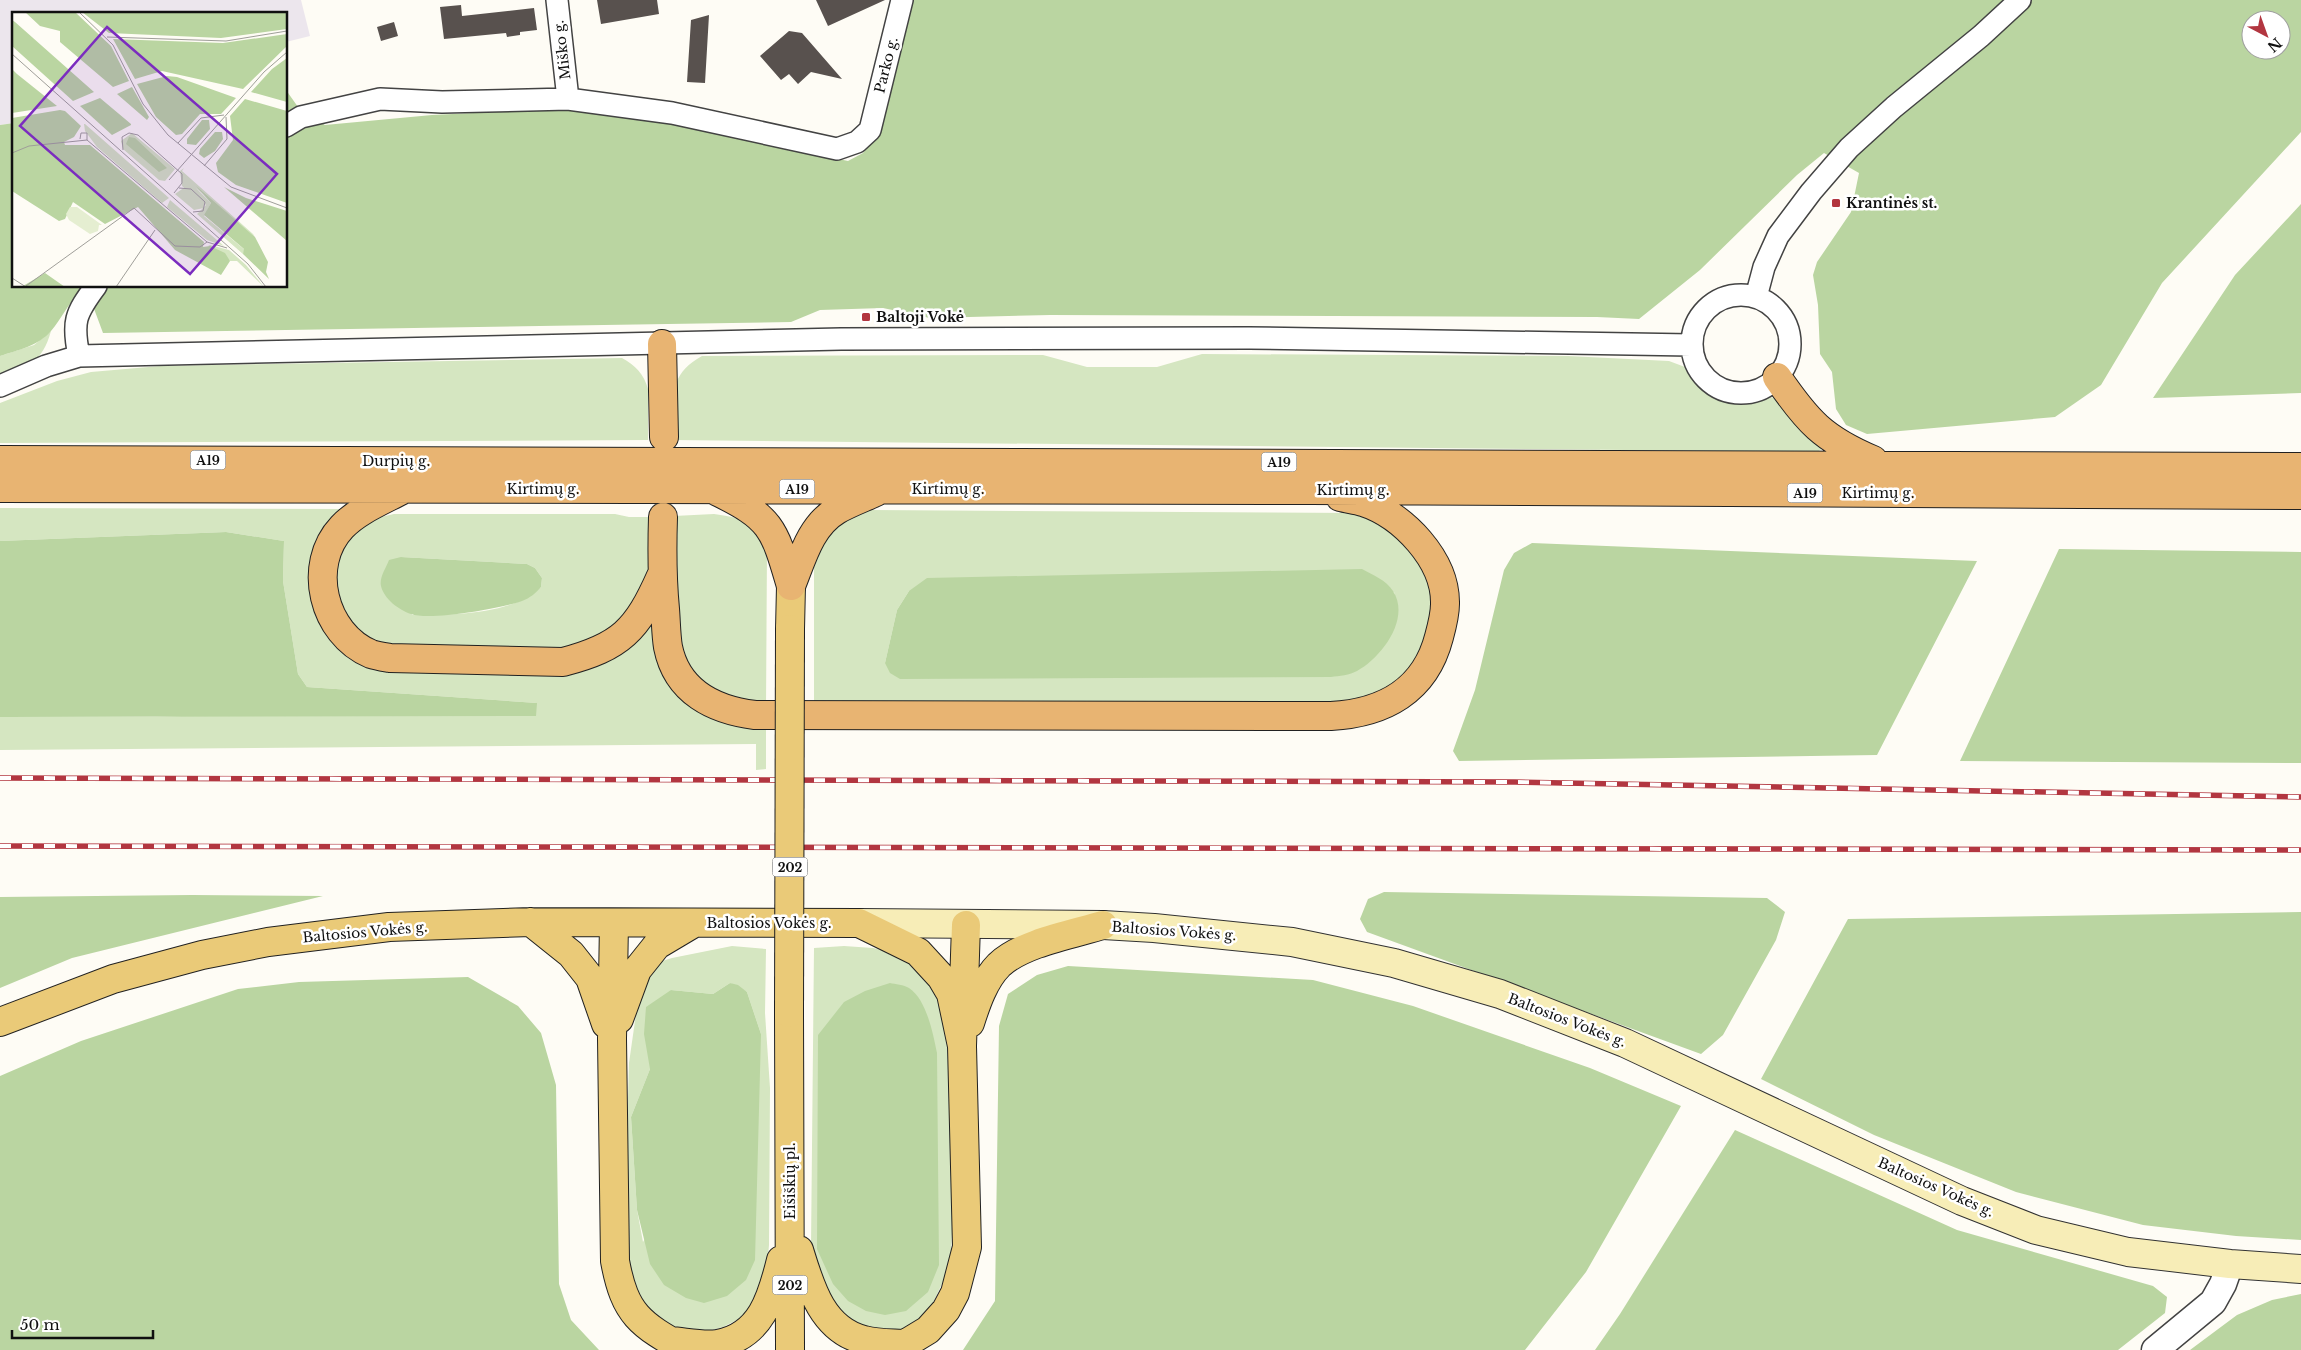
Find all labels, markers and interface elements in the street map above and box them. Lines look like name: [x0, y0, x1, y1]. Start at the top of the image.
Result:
north arrow: [2241, 10, 2291, 60]
inset map: [12, 12, 288, 288]
street label: Miško g.: [549, 19, 575, 81]
text: N: [2264, 34, 2285, 56]
street label: Parko g.: [870, 35, 902, 95]
place label: Krantinės st.: [1846, 194, 1937, 212]
marker: Krantinės st.: [1830, 197, 1842, 209]
place label: Baltoji Vokė: [876, 308, 964, 326]
marker: Baltoji Vokė: [860, 311, 872, 323]
road number: A19: [190, 450, 226, 470]
street label: Durpių g.: [362, 452, 430, 470]
road number: A19: [1262, 452, 1296, 472]
road number: A19: [780, 479, 814, 498]
street label: Kirtimų g.: [507, 480, 579, 498]
street label: Kirtimų g.: [912, 480, 984, 498]
street label: Kirtimų g.: [1317, 481, 1389, 499]
road number: A19: [1788, 483, 1822, 502]
street label: Kirtimų g.: [1842, 484, 1914, 502]
road number: 202: [772, 858, 808, 876]
street label: Baltosios Vokės g.: [706, 914, 832, 932]
street label: Baltosios Vokės g.: [302, 918, 428, 946]
street label: Baltosios Vokės g.: [1111, 918, 1237, 944]
street label: Baltosios Vokės g.: [1505, 989, 1629, 1051]
street label: Eišiškių pl.: [781, 1143, 799, 1220]
street label: Baltosios Vokės g.: [1875, 1153, 1997, 1221]
road number: 202: [772, 1276, 808, 1294]
scale bar: [12, 1308, 154, 1340]
text: 50 m: [20, 1315, 60, 1334]

